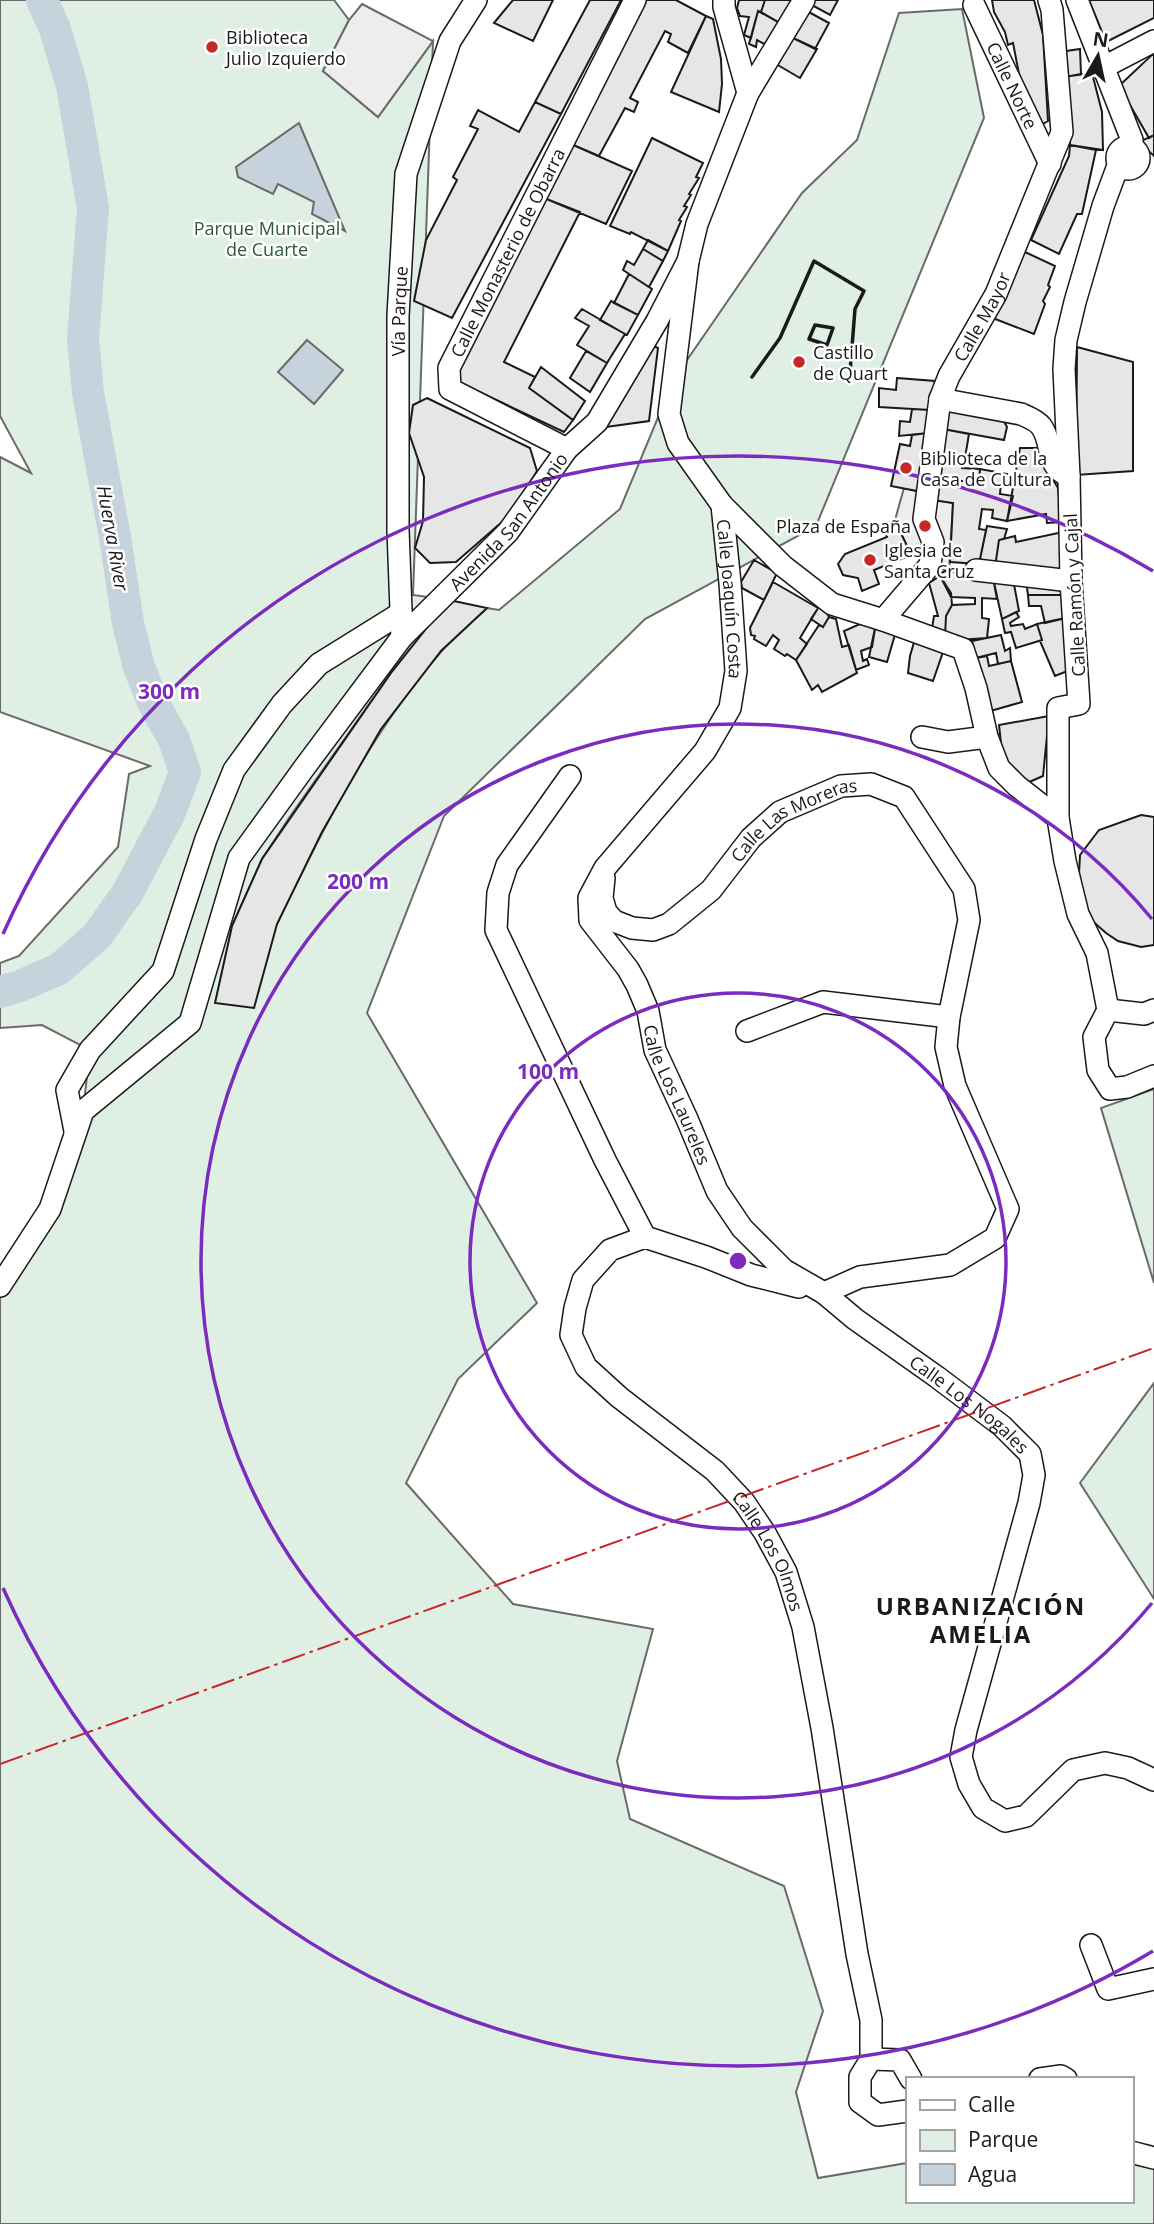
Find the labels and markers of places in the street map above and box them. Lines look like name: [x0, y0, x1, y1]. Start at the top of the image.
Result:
place label: Biblioteca Julio Izquierdo: [224, 25, 346, 70]
marker: Biblioteca Julio Izquierdo: [204, 39, 220, 55]
place label: Castillo de Quart: [813, 340, 888, 385]
marker: Castillo de Quart: [791, 354, 807, 370]
place label: Biblioteca de la Casa de Cultura: [920, 446, 1052, 491]
marker: Biblioteca de la Casa de Cultura: [898, 460, 914, 476]
place label: Plaza de España: [776, 514, 911, 538]
marker: Plaza de España: [917, 518, 933, 534]
place label: Iglesia de Santa Cruz: [884, 538, 974, 583]
marker: Iglesia de Santa Cruz: [862, 552, 878, 568]
centre of rings: [726, 1249, 750, 1273]

